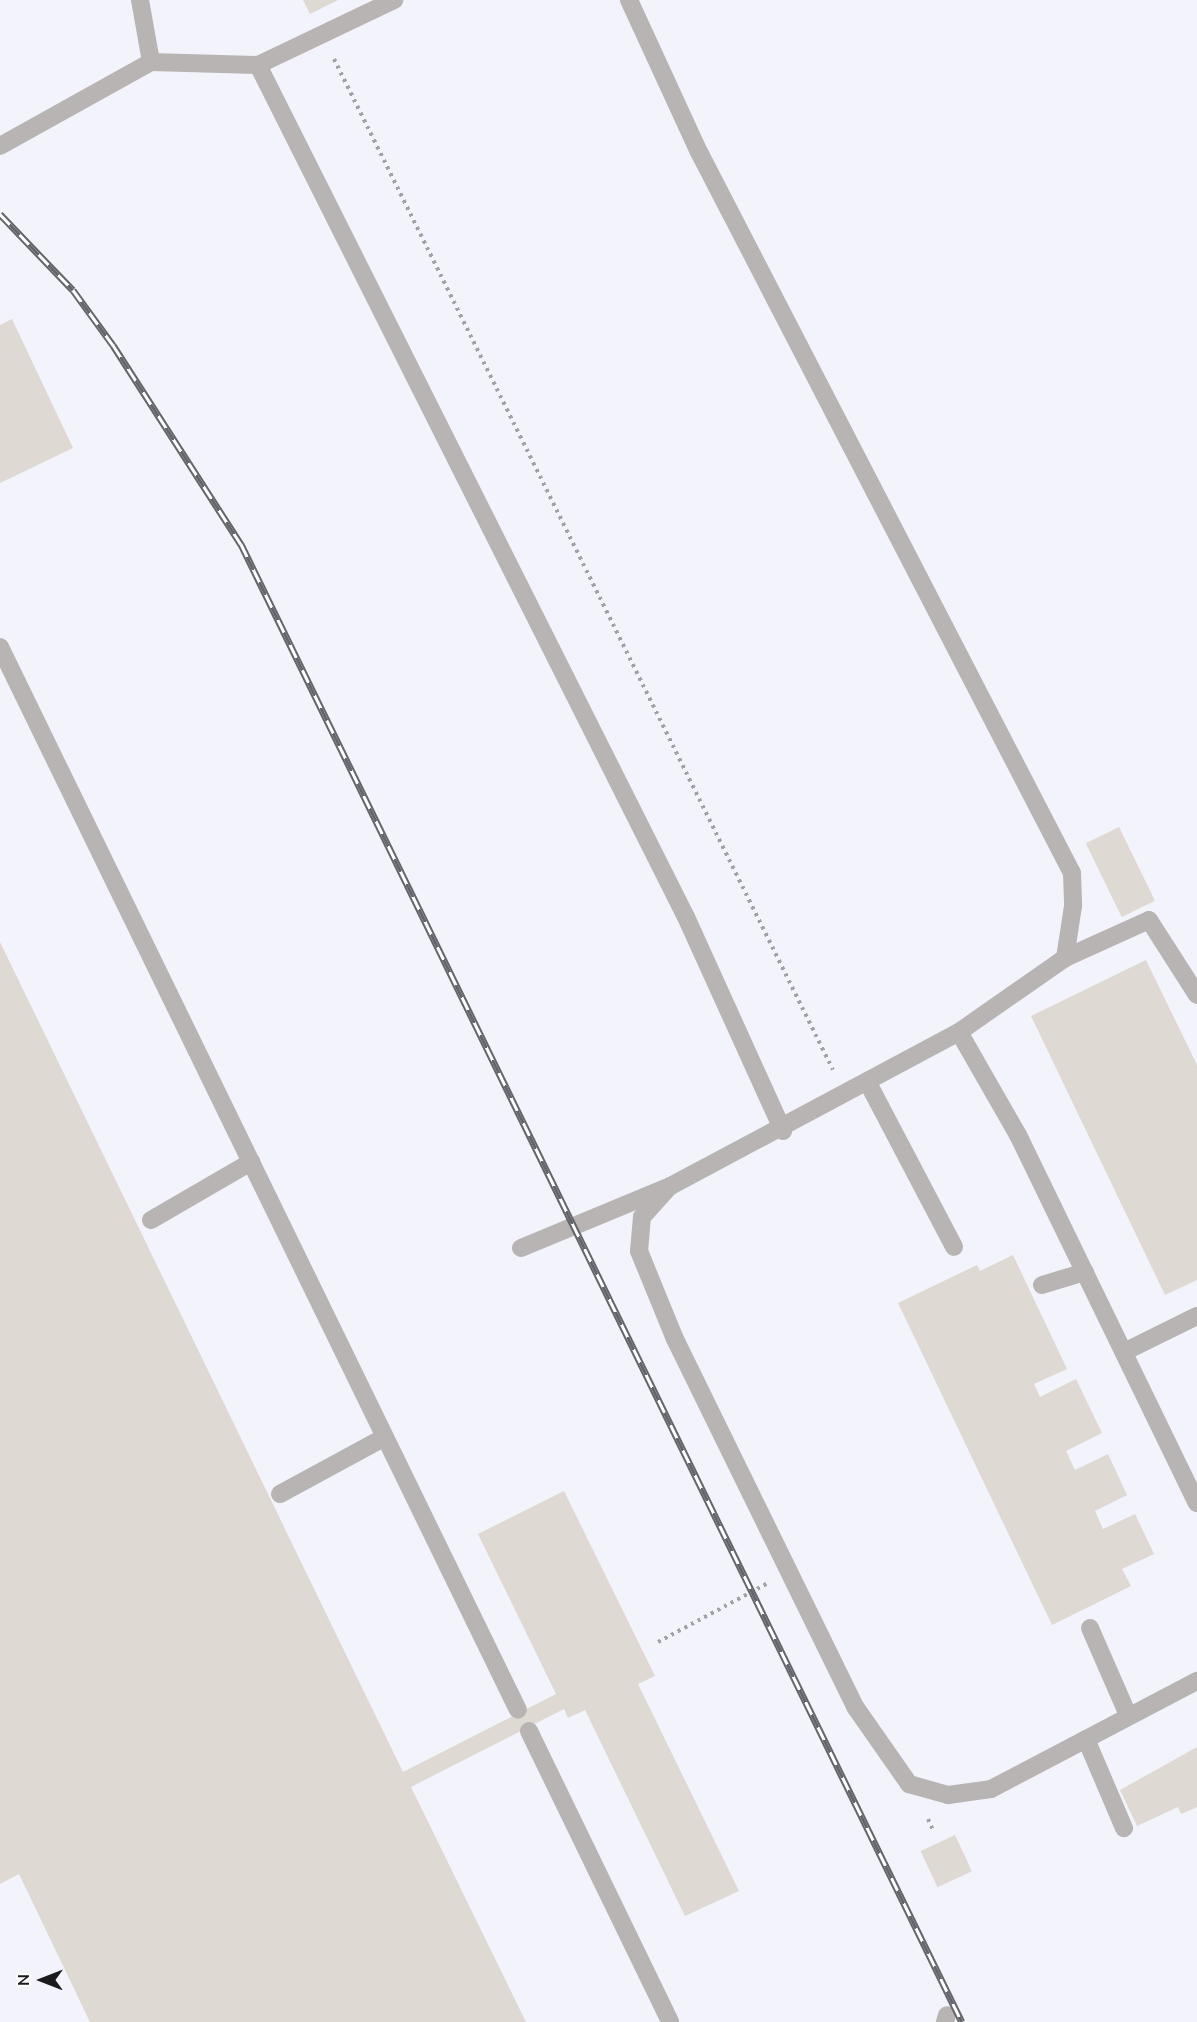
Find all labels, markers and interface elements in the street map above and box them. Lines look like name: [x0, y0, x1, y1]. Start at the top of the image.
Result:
north arrow: [12, 1950, 72, 2010]
text: N: [13, 1974, 35, 1986]

